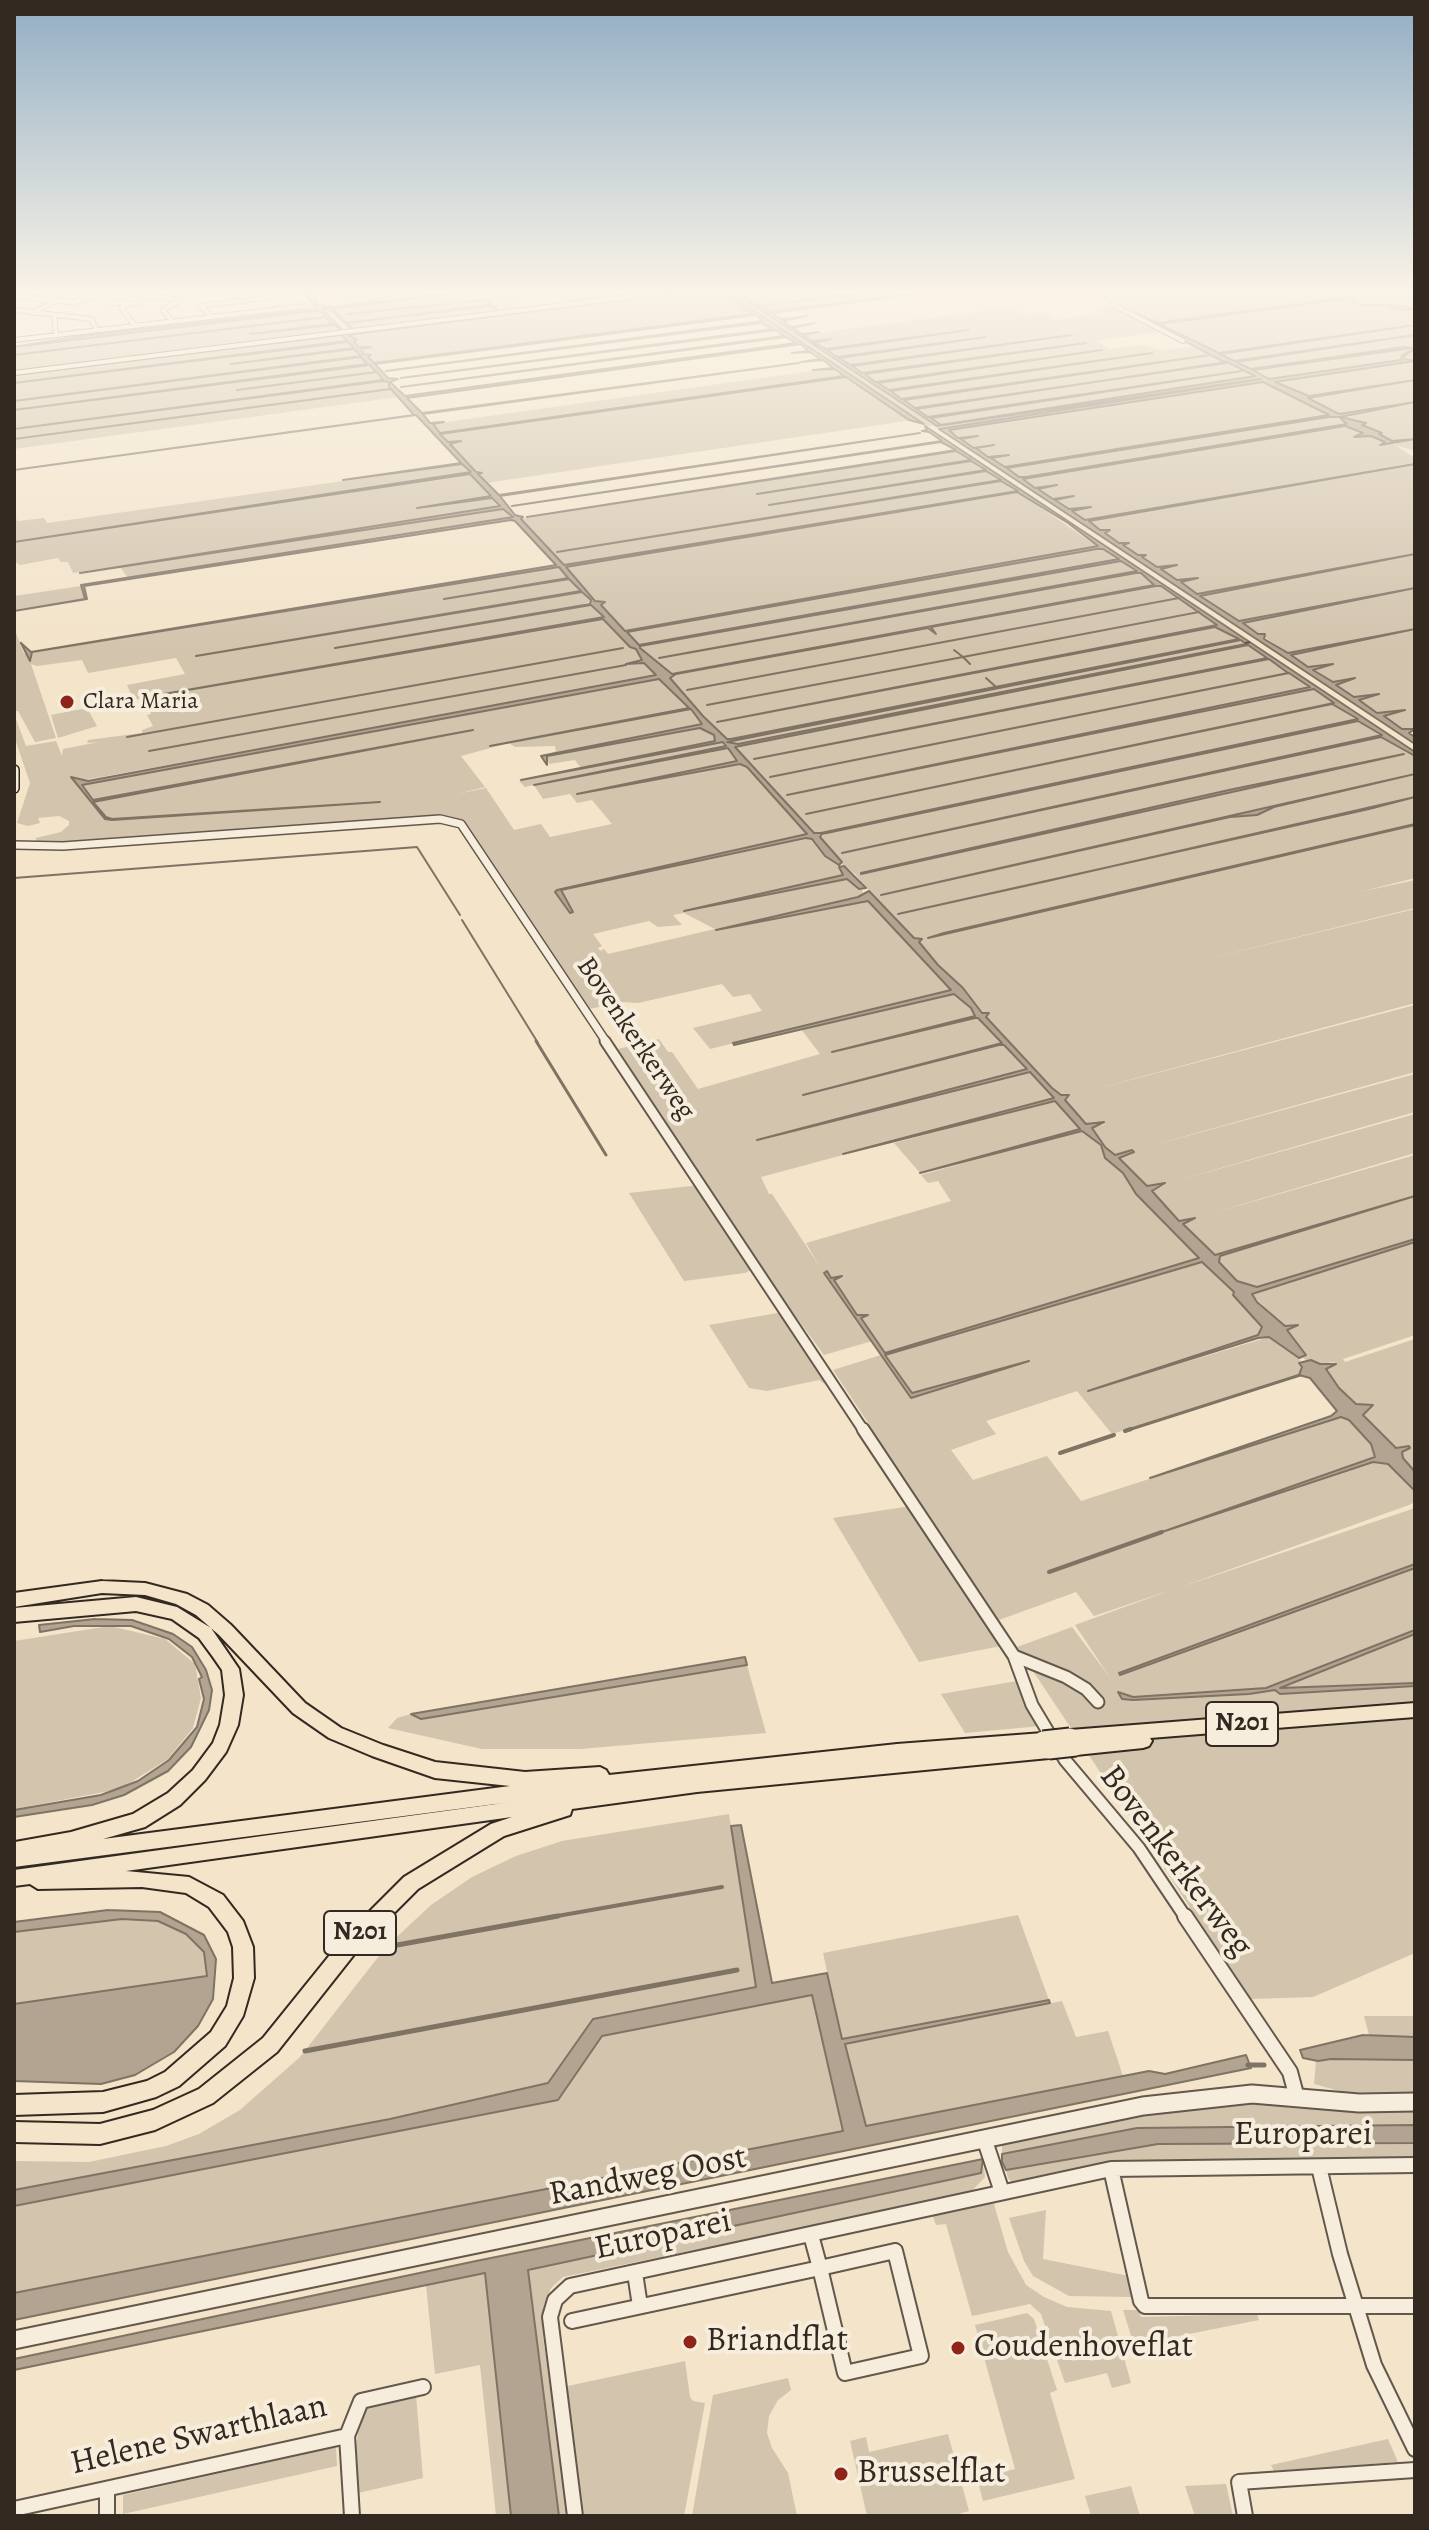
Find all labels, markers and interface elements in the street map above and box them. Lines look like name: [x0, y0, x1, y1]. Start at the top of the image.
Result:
place label: Clara Maria: [83, 688, 198, 716]
marker: Clara Maria: [58, 693, 76, 711]
street label: Bovenkerkerweg: [568, 951, 702, 1127]
road number: N201: [1206, 1702, 1278, 1746]
street label: Bovenkerkerweg: [1090, 1758, 1260, 1966]
road number: N201: [324, 1911, 396, 1955]
street label: Europarei: [1234, 2116, 1372, 2156]
street label: Randweg Oost: [546, 2138, 750, 2216]
street label: Europarei: [591, 2202, 735, 2270]
place label: Briandflat: [706, 2322, 848, 2362]
place label: Coudenhoveflat: [974, 2328, 1193, 2368]
marker: Briandflat: [681, 2333, 699, 2351]
marker: Coudenhoveflat: [949, 2339, 967, 2357]
street label: Helene Swarthlaan: [67, 2387, 331, 2485]
place label: Brusselflat: [857, 2454, 1006, 2494]
marker: Brusselflat: [832, 2465, 850, 2483]

